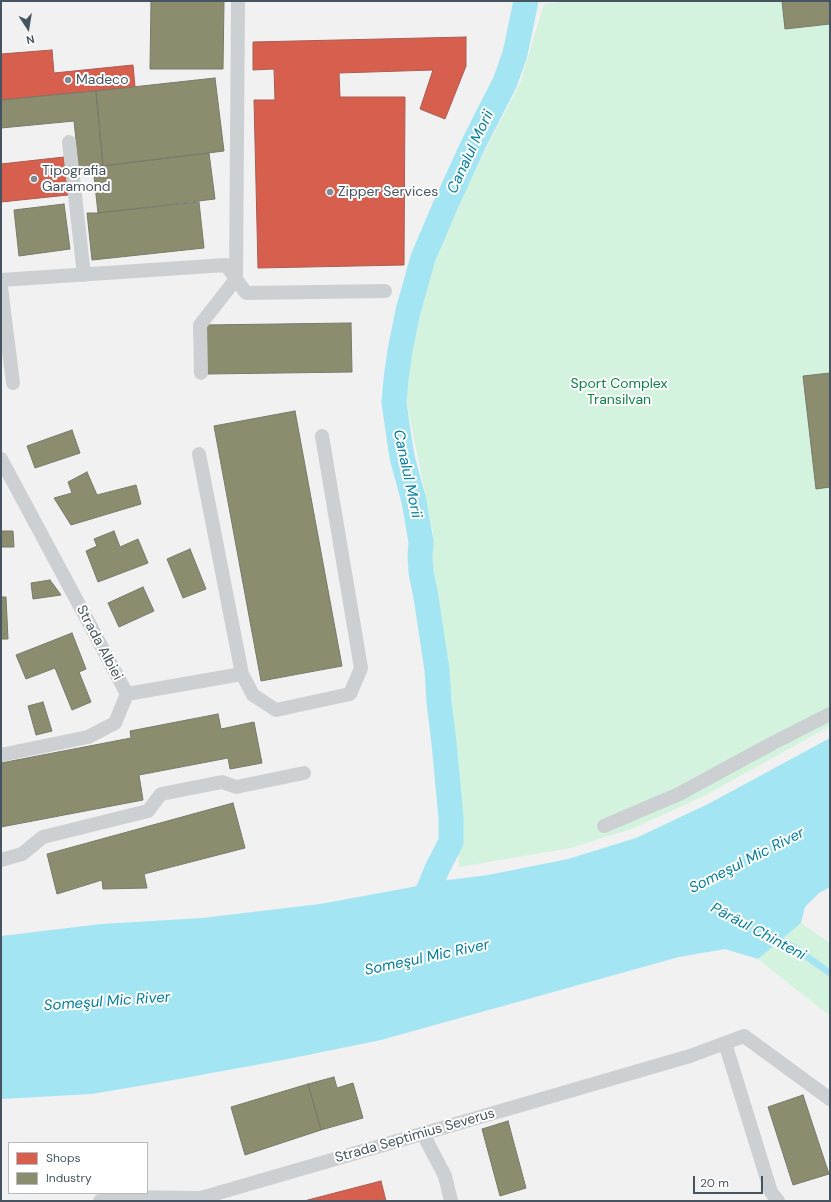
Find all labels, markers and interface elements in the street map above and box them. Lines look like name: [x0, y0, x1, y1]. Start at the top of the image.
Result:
north arrow: [8, 8, 48, 48]
text: N: [25, 32, 36, 47]
place label: Madeco: [76, 72, 128, 88]
marker: Madeco: [63, 75, 73, 85]
water label: Canalul Morii: [444, 107, 498, 197]
place label: Tipografia Garamond: [42, 163, 111, 196]
marker: Tipografia Garamond: [29, 174, 39, 184]
place label: Zipper Services: [338, 184, 438, 200]
marker: Zipper Services: [325, 187, 335, 197]
park label: Sport Complex Transilvan: [571, 376, 667, 408]
water label: Canalul Morii: [389, 428, 425, 520]
street label: Strada Albiei: [72, 603, 126, 683]
water label: Someşul Mic River: [686, 824, 808, 898]
water label: Pârâul Chinteni: [707, 899, 809, 965]
water label: Someşul Mic River: [363, 936, 491, 980]
water label: Someşul Mic River: [43, 989, 171, 1015]
street label: Strada Septimius Severus: [333, 1105, 497, 1167]
legend: [8, 1142, 148, 1194]
text: Shops: [46, 1150, 81, 1166]
scale bar: [695, 1168, 765, 1194]
text: Industry: [46, 1170, 92, 1186]
text: 20 m: [700, 1175, 729, 1191]

